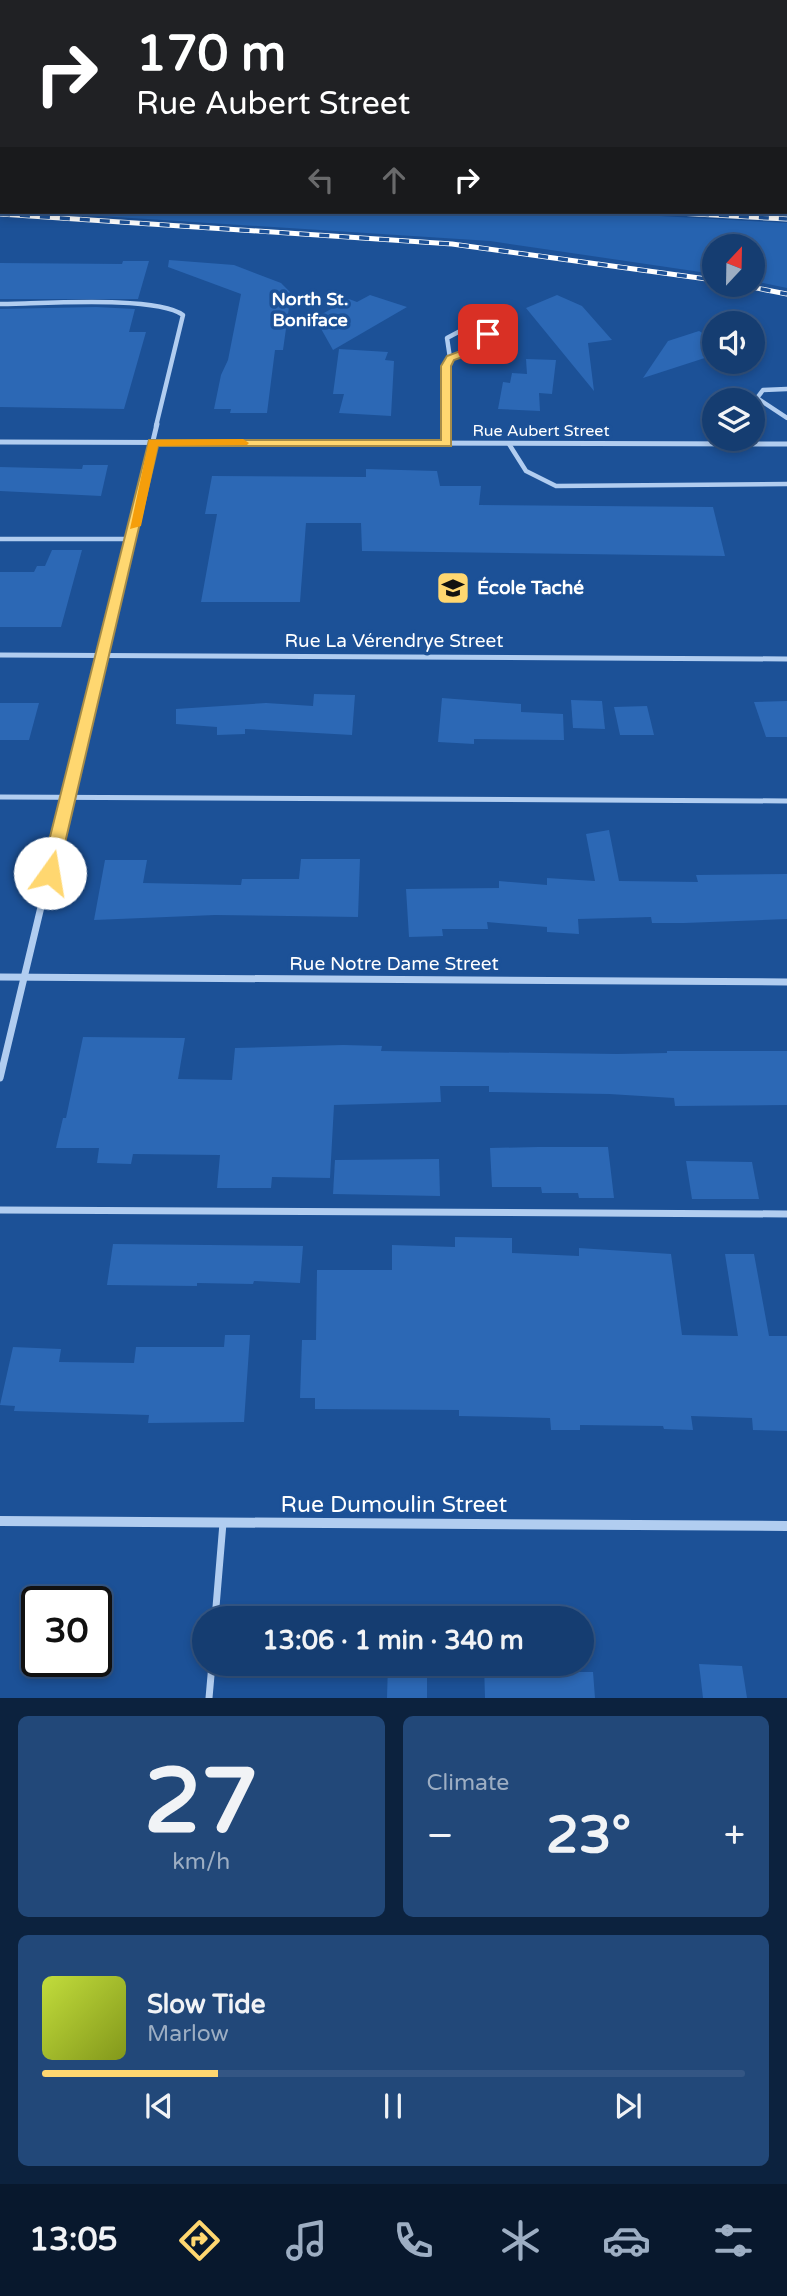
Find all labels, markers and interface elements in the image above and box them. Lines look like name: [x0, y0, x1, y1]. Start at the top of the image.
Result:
text: 170 m: [136, 25, 286, 84]
icon: right: [21, 28, 112, 119]
text: Rue Aubert Street: [136, 85, 410, 123]
icon: left: [302, 161, 340, 199]
icon: ahead: [375, 161, 413, 199]
icon: right: [448, 161, 486, 199]
north arrow: [702, 234, 765, 298]
map controls: [702, 234, 765, 451]
district label: North St. Boniface: [272, 288, 348, 331]
pin: [458, 304, 518, 364]
button: sound: [702, 311, 765, 374]
icon: arrive: [469, 315, 507, 353]
button: layers: [702, 388, 765, 451]
street label: Rue Aubert Street: [472, 421, 610, 441]
school or university icon: École Taché: [434, 569, 472, 607]
place label: École Taché: [477, 576, 584, 599]
street label: Rue La Vérendrye Street: [285, 630, 503, 652]
position arrow: [13, 836, 87, 910]
street label: Rue Notre Dame Street: [289, 953, 499, 975]
street label: Rue Dumoulin Street: [281, 1491, 508, 1519]
speed limit sign: 30: [21, 1586, 112, 1677]
text: 13:06 · 1 min · 340 m: [262, 1625, 524, 1656]
text: 27: [144, 1747, 258, 1857]
text: Climate: [427, 1769, 509, 1797]
text: 23°: [546, 1804, 631, 1867]
text: −: [427, 1813, 454, 1859]
text: +: [724, 1813, 745, 1859]
text: km/h: [172, 1848, 230, 1876]
text: Slow Tide: [147, 1989, 265, 2020]
text: Marlow: [147, 2020, 229, 2048]
icon: previous: [140, 2087, 178, 2125]
icon: pause: [374, 2087, 412, 2125]
icon: next: [609, 2087, 647, 2125]
icon: directions: [175, 2216, 224, 2265]
icon: music: [282, 2216, 331, 2265]
icon: phone: [389, 2216, 438, 2265]
icon: climate: [496, 2216, 545, 2265]
icon: car: [602, 2216, 651, 2265]
icon: filters: [709, 2216, 758, 2265]
text: 13:05: [29, 2221, 118, 2259]

